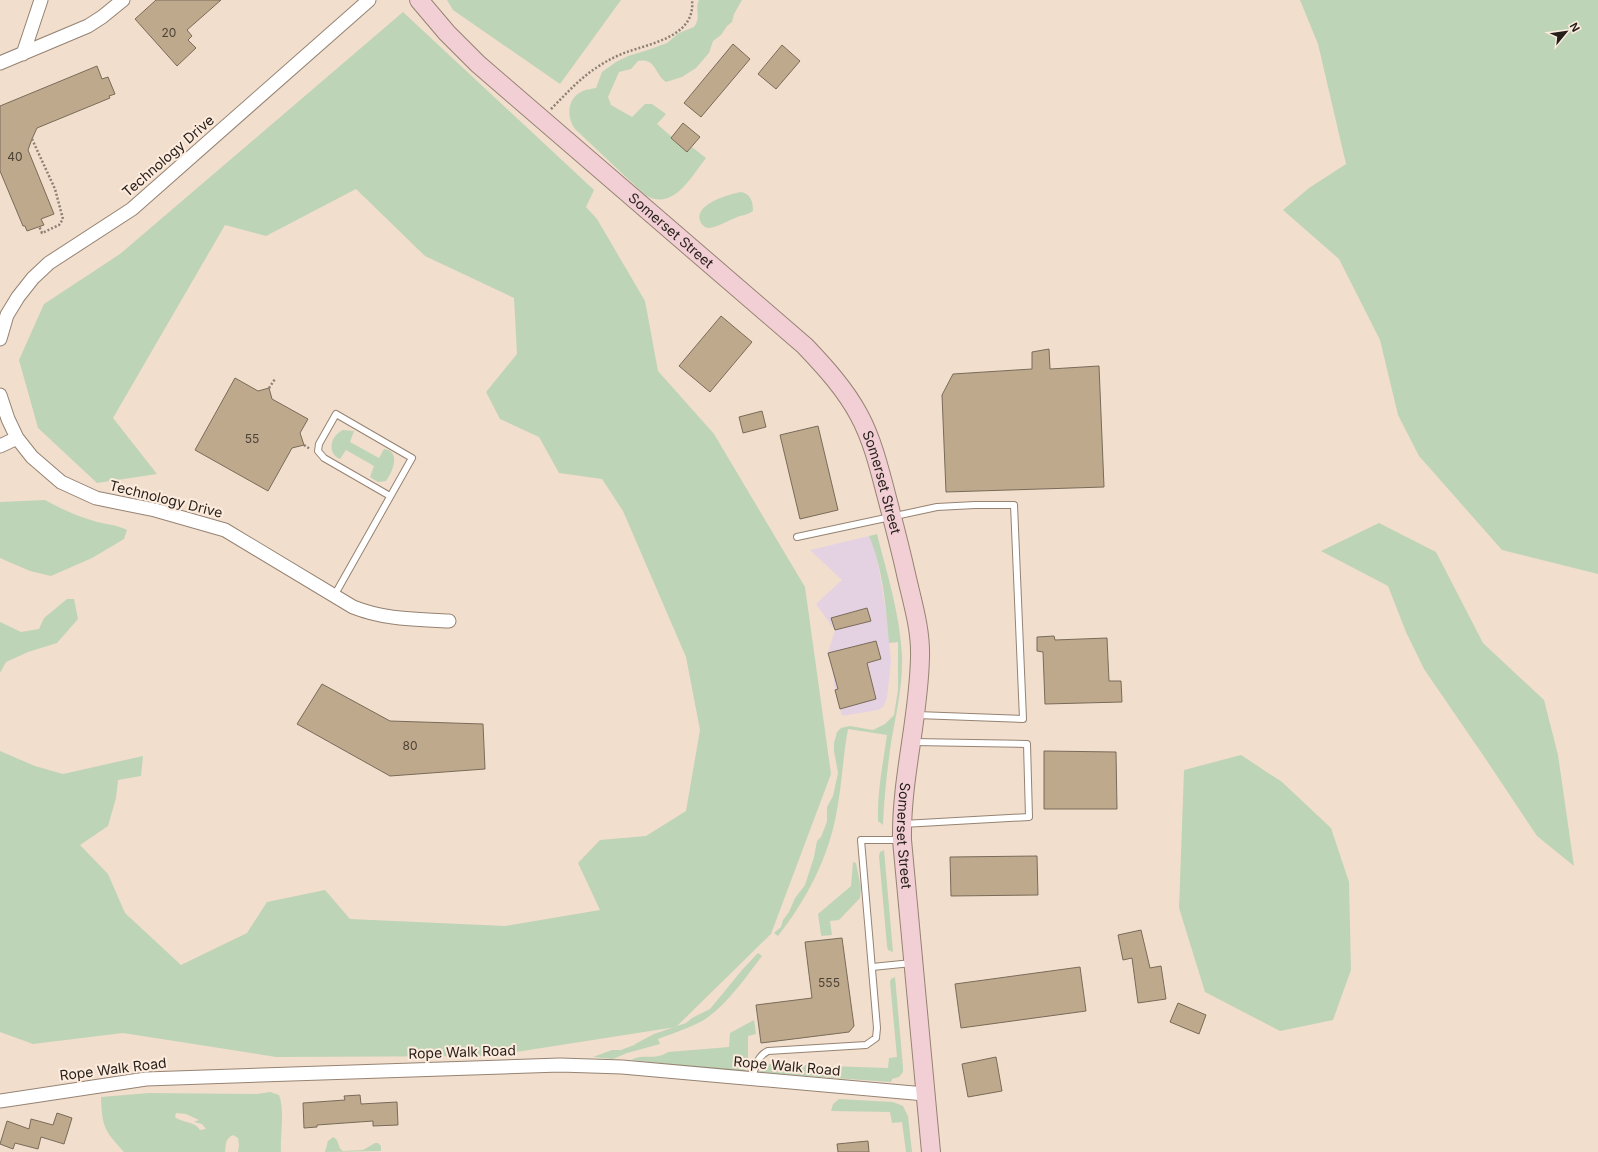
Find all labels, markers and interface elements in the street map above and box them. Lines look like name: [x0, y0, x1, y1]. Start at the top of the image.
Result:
north arrow: [1546, 12, 1586, 52]
text: N: [1567, 20, 1583, 34]
house number: 20: [162, 25, 176, 40]
street label: Technology Drive: [118, 111, 217, 200]
house number: 40: [7, 149, 23, 164]
street label: Somerset Street: [625, 189, 718, 272]
street label: Somerset Street: [859, 428, 905, 536]
house number: 55: [245, 431, 259, 446]
street label: Technology Drive: [108, 476, 224, 521]
house number: 80: [403, 738, 418, 753]
street label: Somerset Street: [894, 781, 916, 890]
house number: 555: [818, 975, 840, 990]
street label: Rope Walk Road: [408, 1041, 516, 1062]
street label: Rope Walk Road: [733, 1052, 841, 1079]
street label: Rope Walk Road: [58, 1054, 167, 1083]

